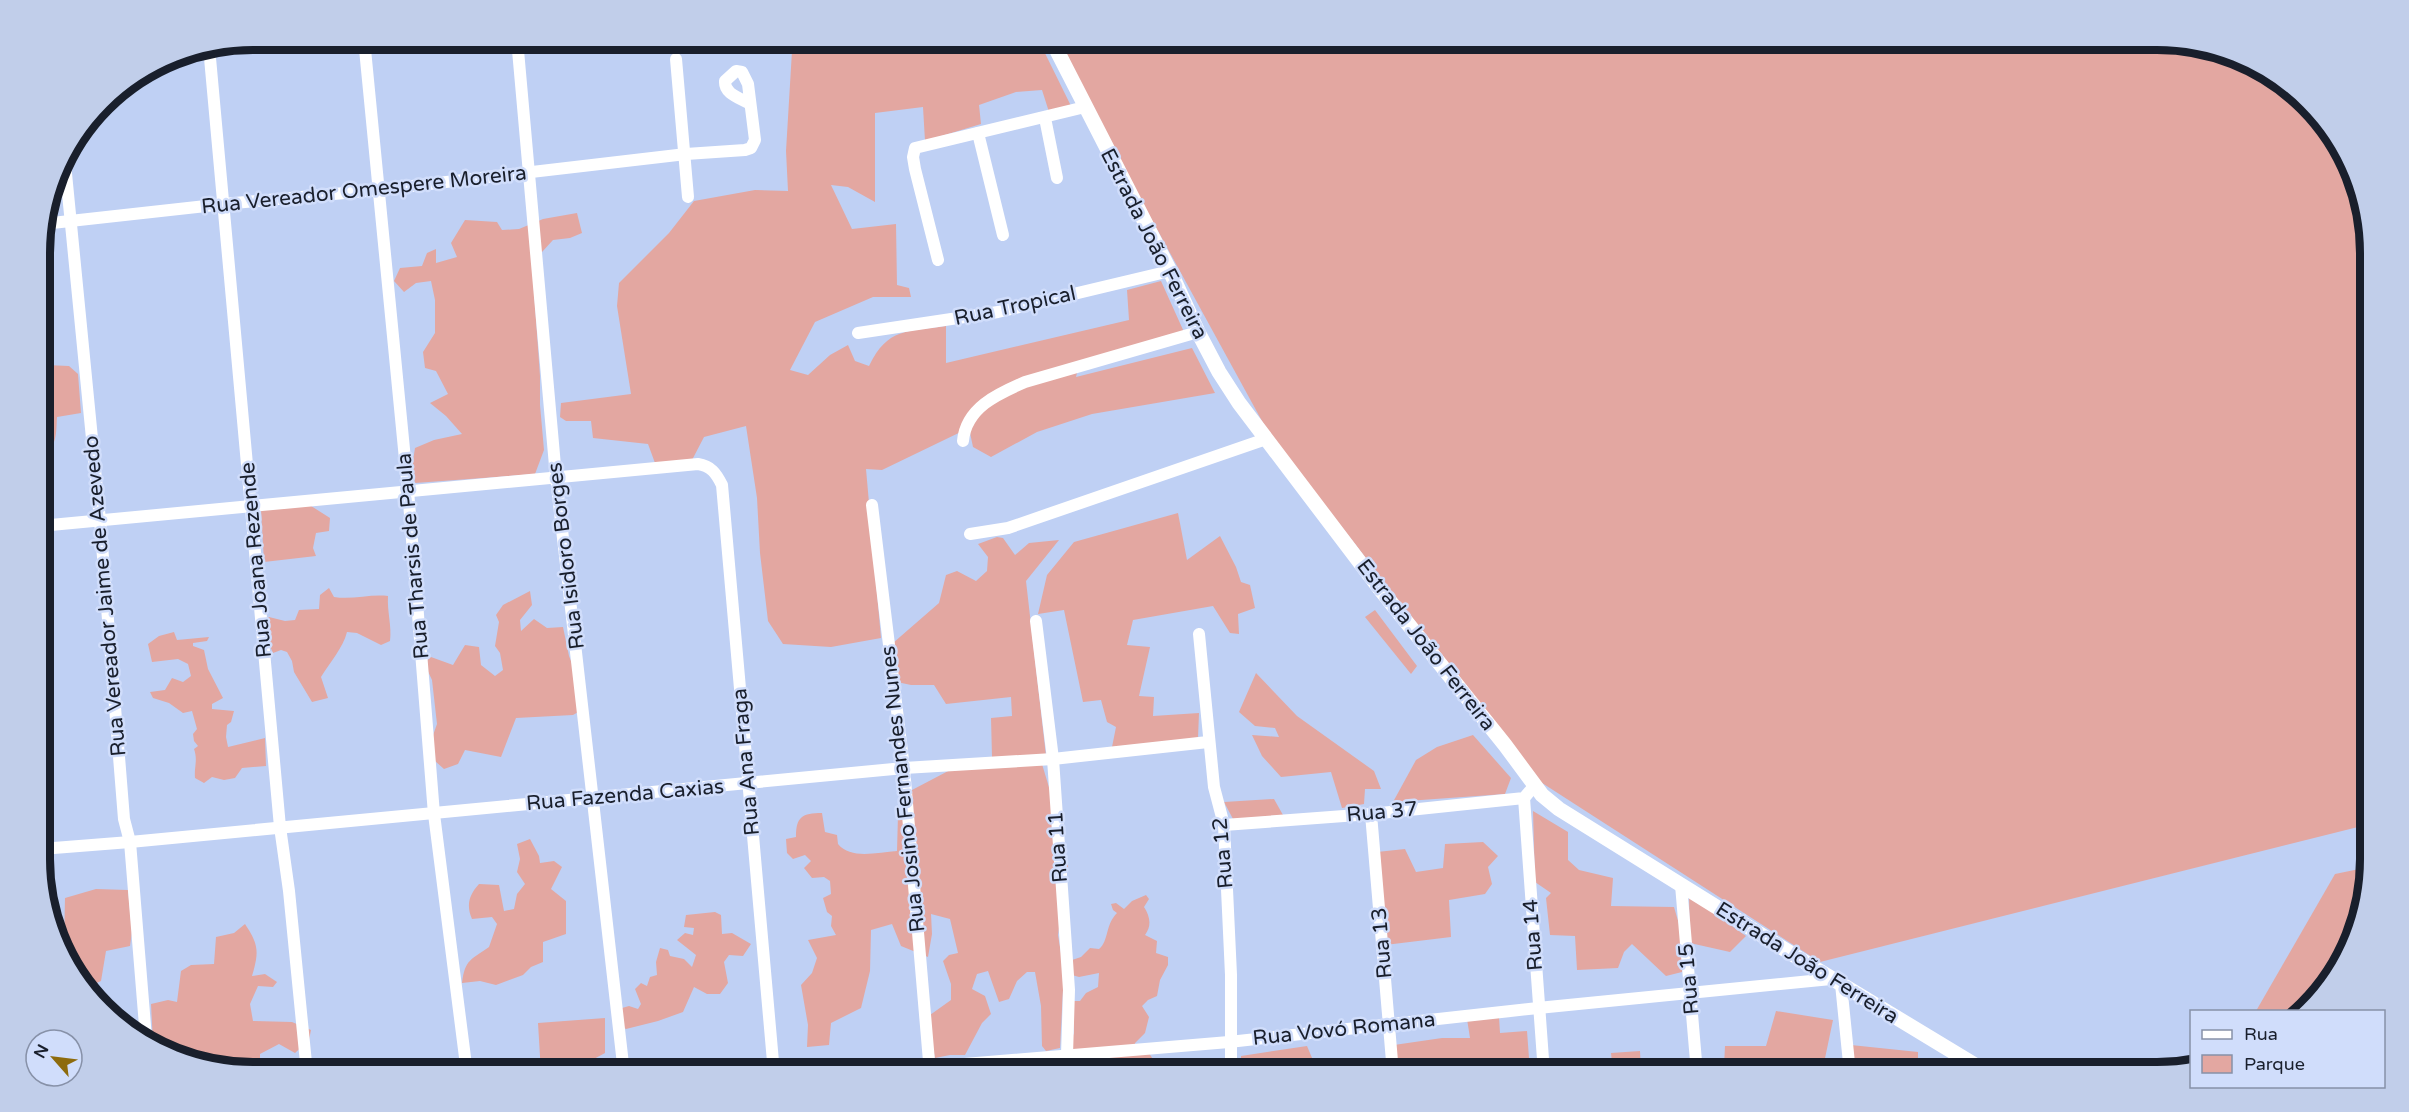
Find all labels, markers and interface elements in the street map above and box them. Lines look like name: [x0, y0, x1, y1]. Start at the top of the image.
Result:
street label: Estrada João Ferreira: [1095, 144, 1213, 344]
street label: Rua Vereador Omespere Moreira: [200, 160, 528, 220]
street label: Rua Tropical: [952, 281, 1078, 331]
street label: Rua Vereador Jaime de Azevedo: [79, 434, 131, 758]
street label: Rua Tharsis de Paula: [392, 452, 434, 660]
street label: Rua Joana Rezende: [235, 461, 277, 659]
street label: Rua Isidoro Borges: [542, 461, 590, 651]
street label: Estrada João Ferreira: [1351, 554, 1501, 736]
street label: Rua Josino Fernandes Nunes: [876, 645, 930, 933]
street label: Rua Ana Fraga: [727, 687, 765, 837]
street label: Rua Fazenda Caxias: [525, 774, 725, 816]
street label: Rua 37: [1345, 796, 1419, 828]
street label: Rua 11: [1043, 811, 1073, 883]
street label: Rua 12: [1207, 816, 1239, 890]
street label: Estrada João Ferreira: [1711, 897, 1903, 1029]
street label: Rua 14: [1518, 899, 1548, 971]
street label: Rua 13: [1366, 906, 1398, 980]
street label: Rua 15: [1673, 942, 1705, 1016]
street label: Rua Vovó Romana: [1251, 1007, 1437, 1051]
legend: [2190, 1010, 2385, 1088]
text: Rua: [2244, 1023, 2278, 1045]
north arrow: [24, 1028, 84, 1088]
text: N: [30, 1041, 53, 1062]
text: Parque: [2244, 1053, 2305, 1075]

